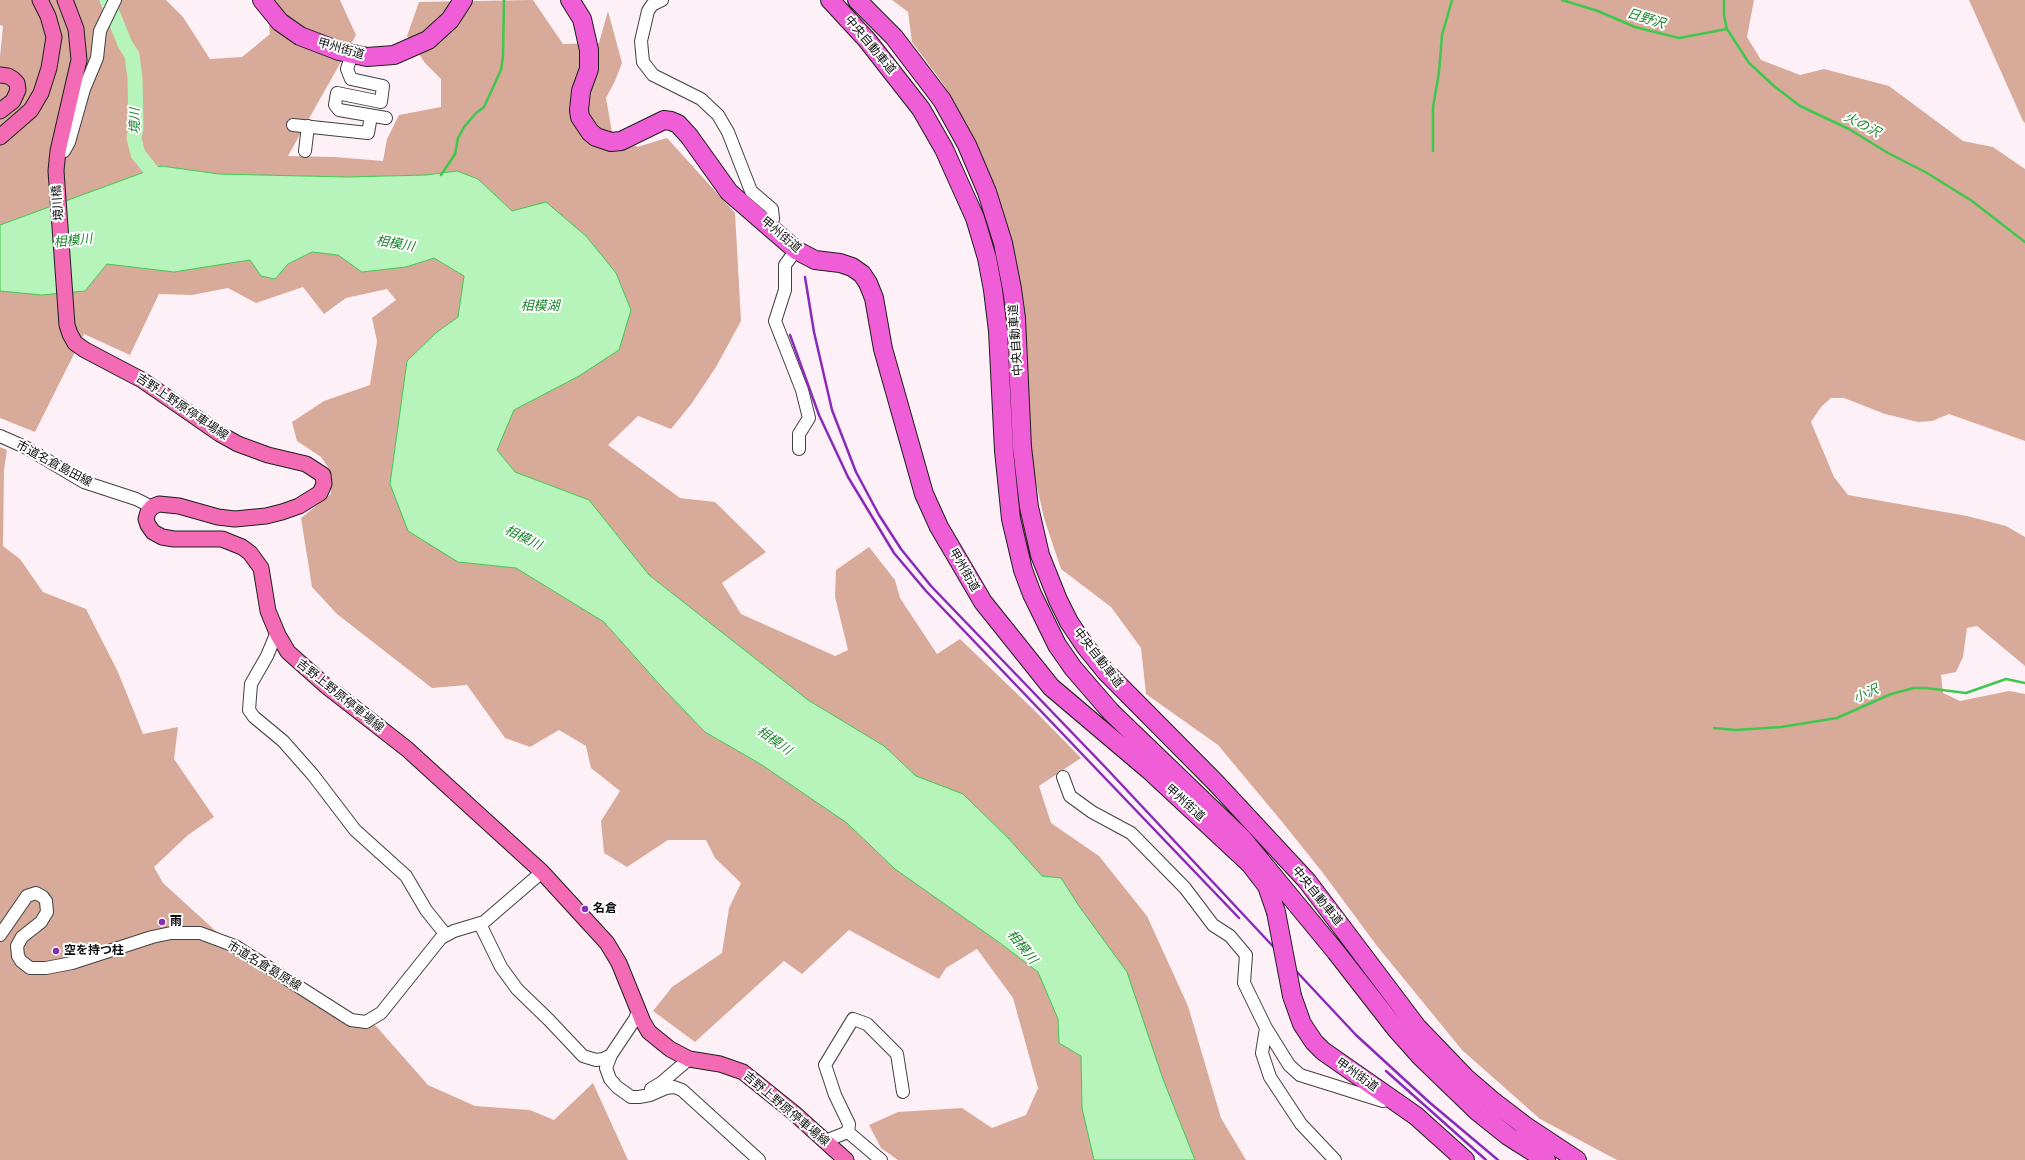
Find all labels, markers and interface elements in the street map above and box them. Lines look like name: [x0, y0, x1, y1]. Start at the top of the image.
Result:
water label: 日野沢: [1625, 6, 1667, 32]
street label: 中央自動車道: [841, 13, 899, 77]
street label: 甲州街道: [316, 35, 366, 63]
water label: 境川: [127, 108, 143, 134]
water label: 火の沢: [1841, 109, 1883, 141]
street label: 境川橋: [50, 185, 66, 221]
street label: 甲州街道: [758, 214, 804, 256]
water label: 相模川: [53, 231, 93, 251]
water label: 相模川: [374, 233, 416, 255]
water label: 相模湖: [521, 298, 559, 314]
street label: 中央自動車道: [1006, 304, 1026, 376]
street label: 吉野上野原停車場線: [133, 371, 231, 443]
street label: 市道名倉島田線: [14, 438, 94, 490]
water label: 相模川: [502, 522, 544, 554]
street label: 甲州街道: [946, 546, 982, 594]
street label: 中央自動車道: [1070, 625, 1126, 691]
street label: 吉野上野原停車場線: [294, 656, 386, 736]
water label: 小沢: [1851, 682, 1881, 706]
water label: 相模川: [754, 723, 794, 759]
street label: 甲州街道: [1162, 782, 1208, 824]
street label: 中央自動車道: [1289, 863, 1345, 929]
place label: 名倉: [593, 902, 617, 916]
marker: 名倉: [580, 904, 590, 914]
place label: 雨: [170, 915, 182, 929]
marker: 雨: [157, 917, 167, 927]
water label: 相模川: [1004, 927, 1040, 967]
street label: 市道名倉葛原線: [224, 938, 304, 994]
place label: 空を持つ柱: [64, 944, 124, 958]
marker: 空を持つ柱: [51, 946, 61, 956]
street label: 甲州街道: [1333, 1055, 1381, 1095]
street label: 吉野上野原停車場線: [740, 1069, 832, 1149]

